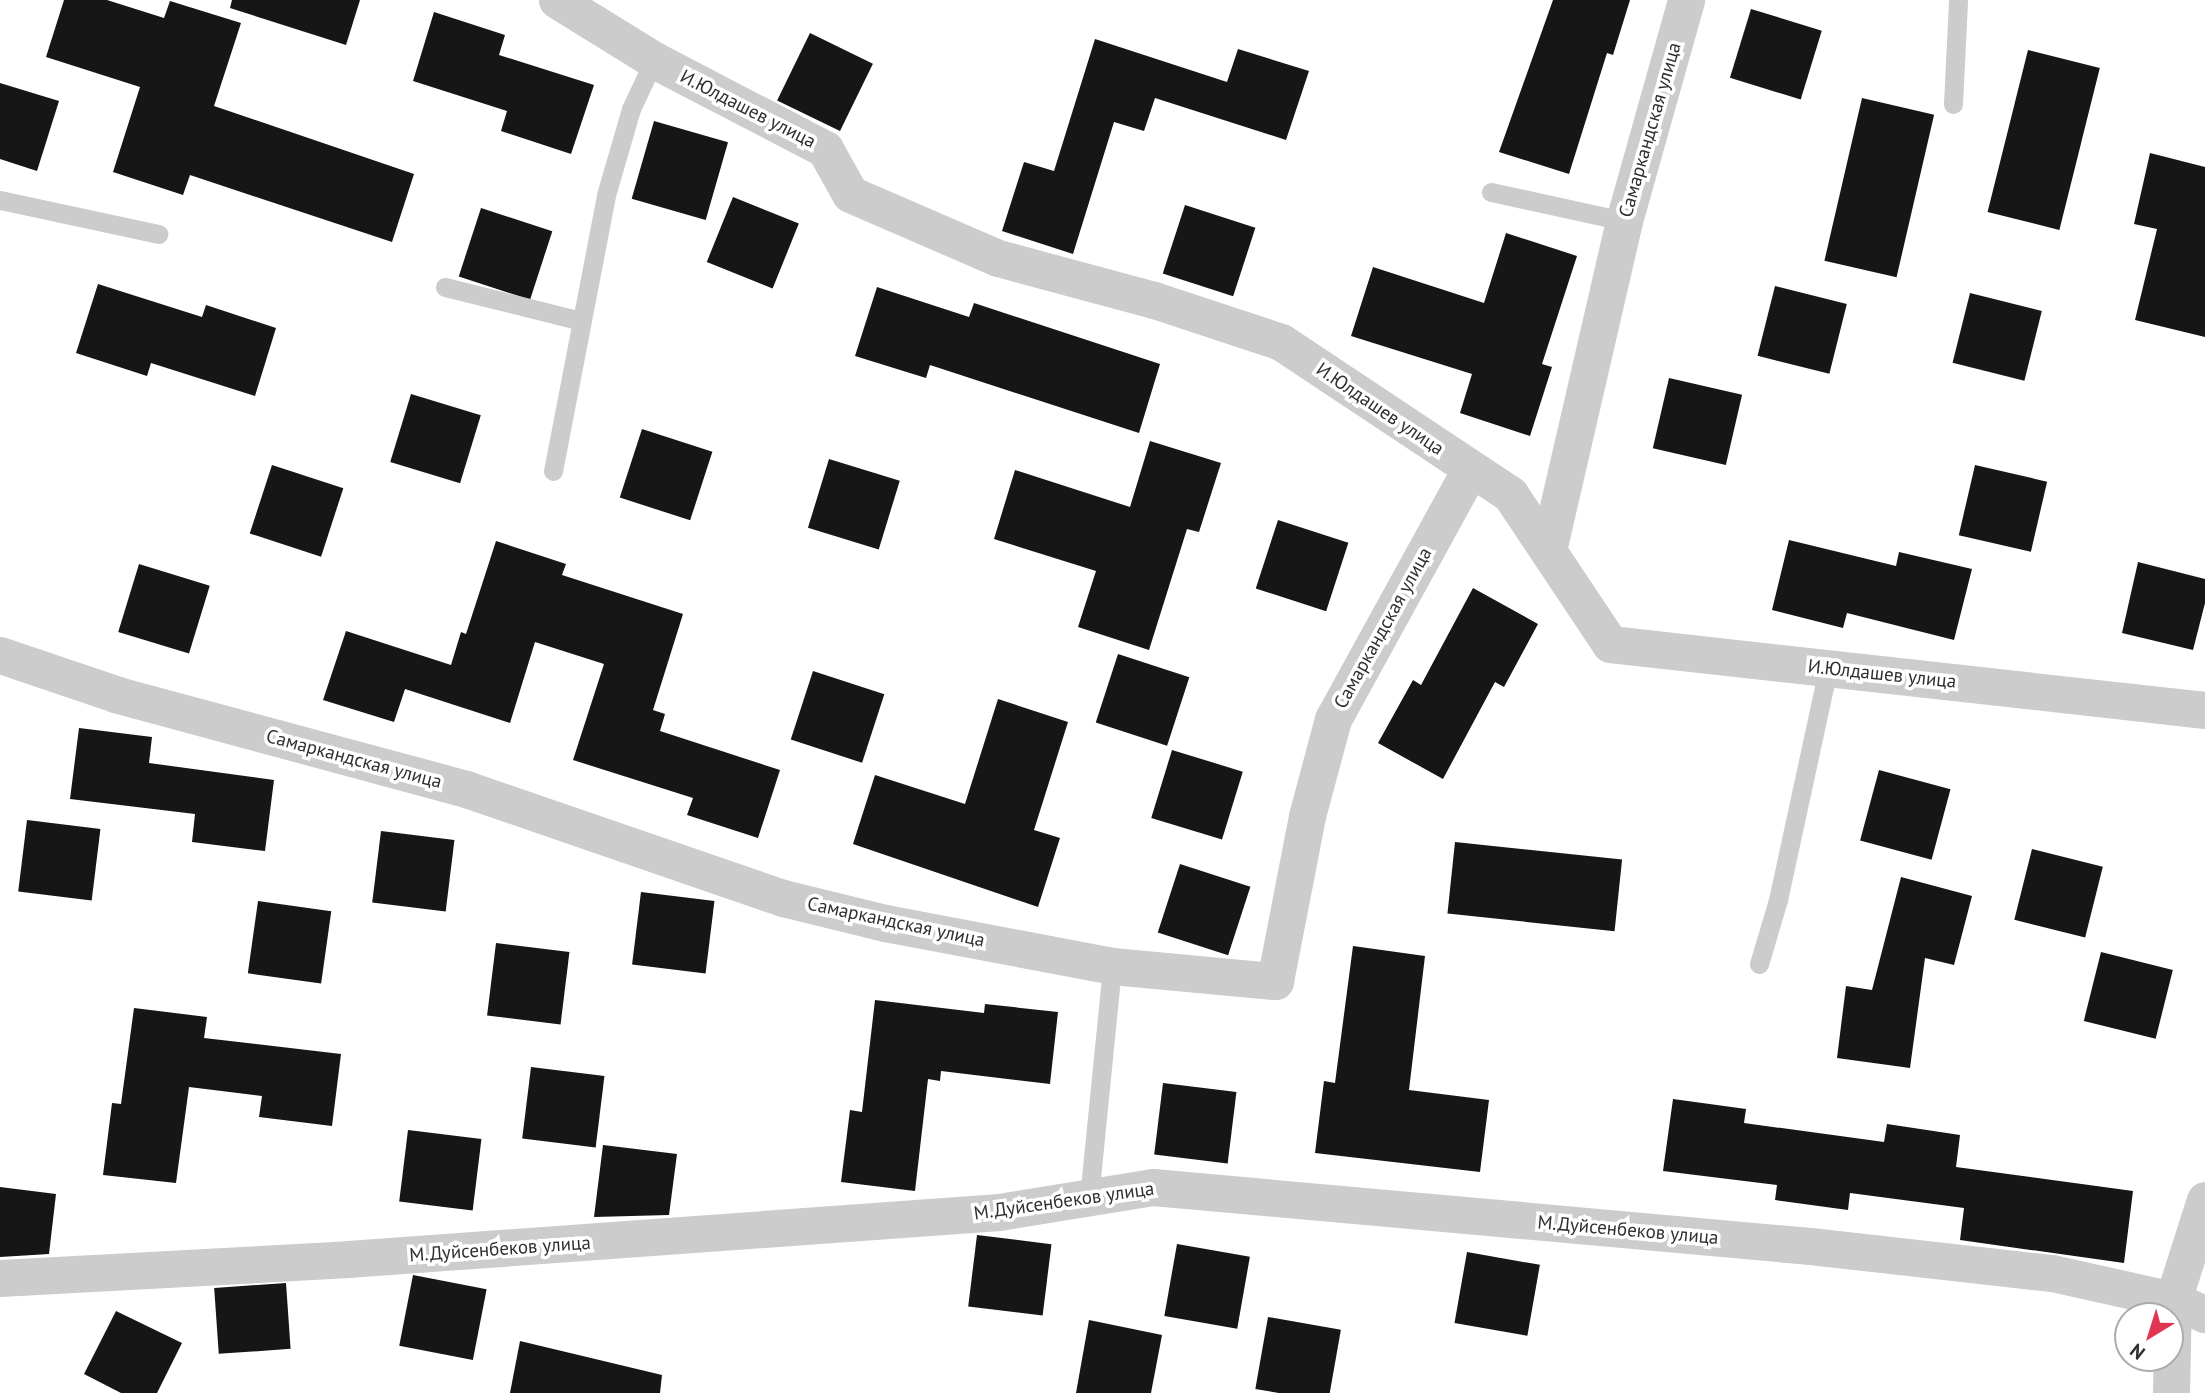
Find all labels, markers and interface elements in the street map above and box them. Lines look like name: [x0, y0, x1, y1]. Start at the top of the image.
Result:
street label: Самаркандская улица: [1614, 40, 1686, 220]
street label: И.Юлдашев улица: [676, 65, 820, 153]
street label: И.Юлдашев улица: [1312, 358, 1448, 460]
street label: Самаркандская улица: [1329, 543, 1437, 713]
street label: И.Юлдашев улица: [1807, 655, 1957, 693]
street label: Самаркандская улица: [264, 725, 444, 793]
street label: Самаркандская улица: [805, 892, 987, 952]
street label: М.Дуйсенбеков улица: [972, 1177, 1156, 1225]
street label: М.Дуйсенбеков улица: [1536, 1211, 1720, 1249]
street label: М.Дуйсенбеков улица: [409, 1231, 591, 1267]
north arrow: [2114, 1302, 2184, 1372]
text: N: [2125, 1339, 2150, 1365]

